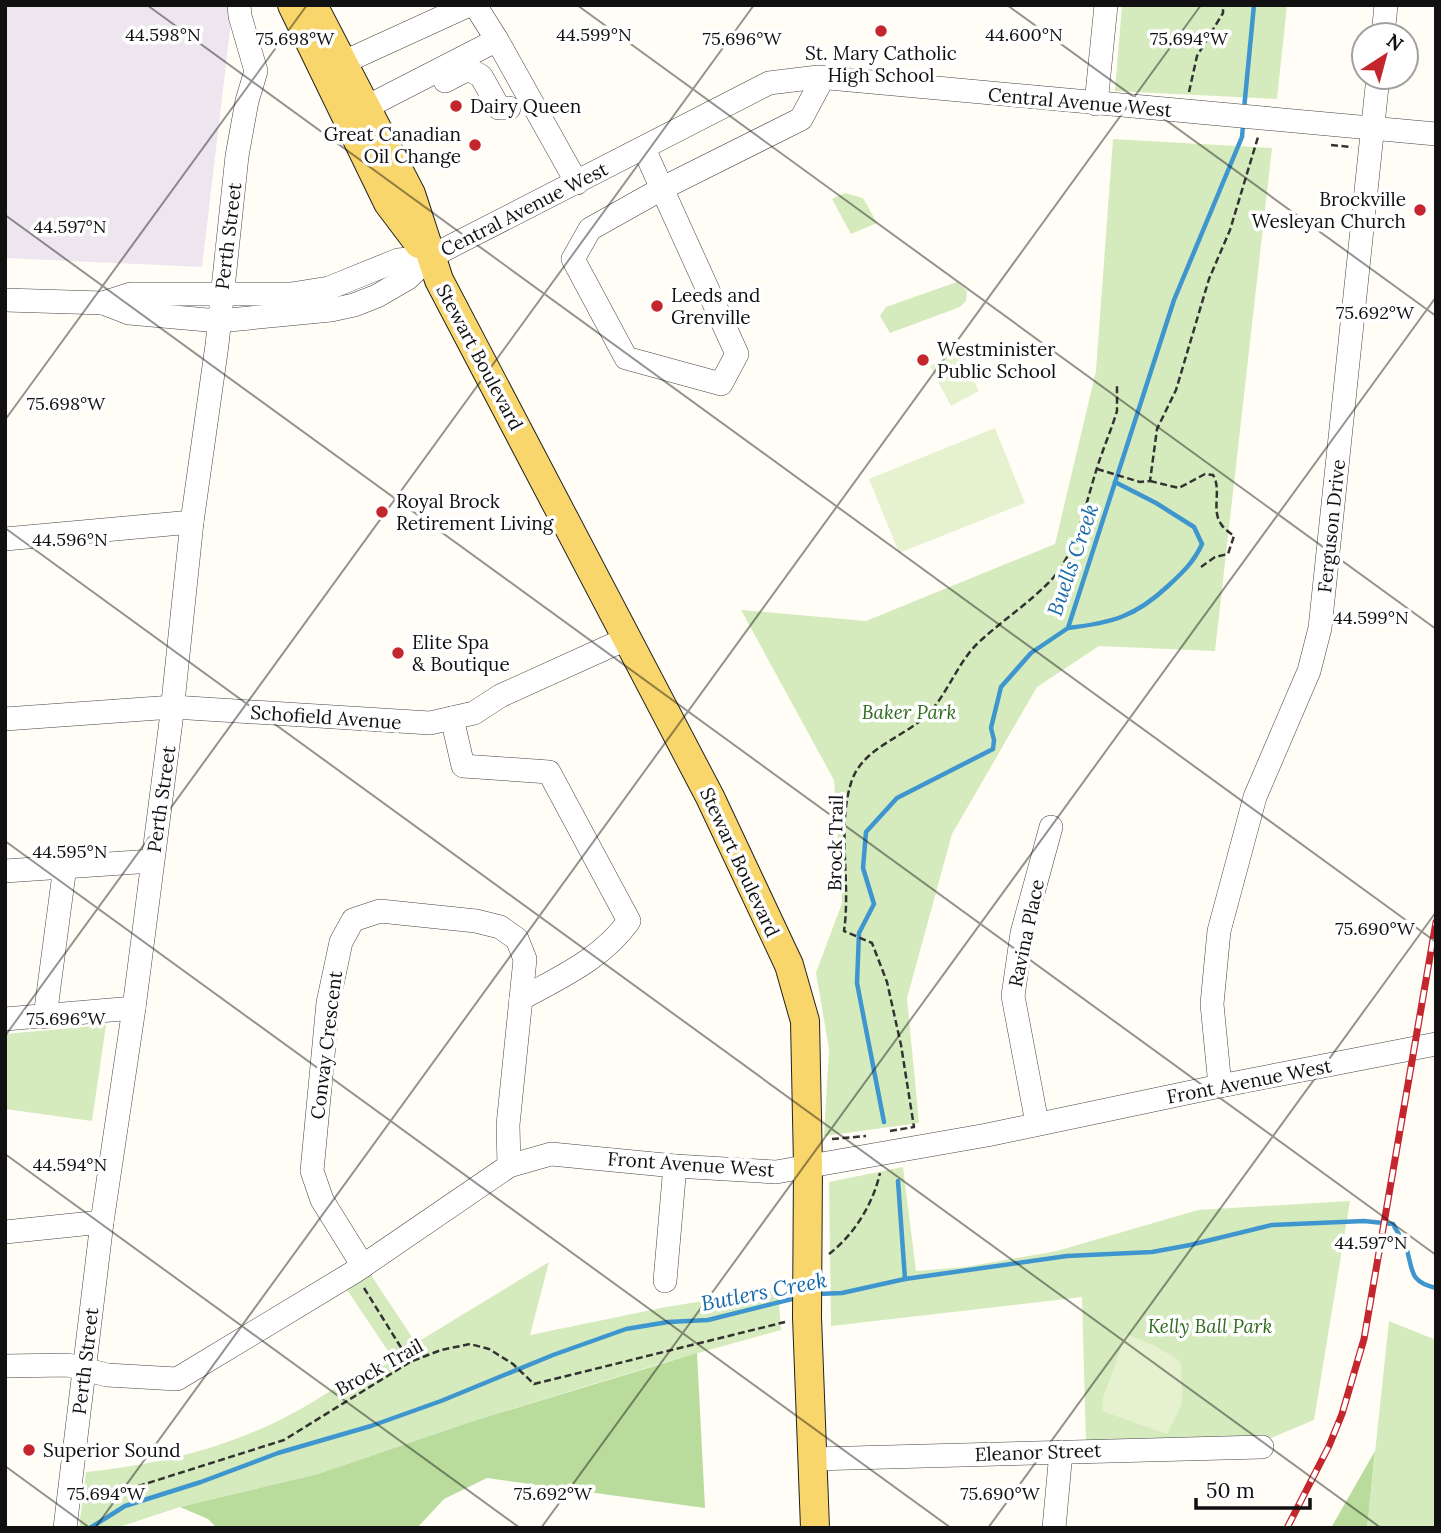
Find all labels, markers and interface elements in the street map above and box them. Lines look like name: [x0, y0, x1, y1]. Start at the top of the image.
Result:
north arrow: [1350, 21, 1420, 91]
text: 44.598°N: [125, 23, 201, 46]
text: 44.599°N: [556, 23, 632, 46]
marker: St. Mary Catholic High School: [873, 23, 889, 39]
text: 44.600°N: [985, 23, 1063, 46]
text: 75.698°W: [256, 27, 335, 50]
text: 75.696°W: [703, 27, 782, 50]
text: 75.694°W: [1150, 27, 1229, 50]
text: N: [1382, 28, 1408, 56]
place label: St. Mary Catholic High School: [805, 41, 957, 87]
street label: Central Avenue West: [987, 82, 1174, 122]
place label: Dairy Queen: [470, 94, 581, 118]
marker: Dairy Queen: [448, 98, 464, 114]
place label: Great Canadian Oil Change: [324, 122, 461, 168]
marker: Great Canadian Oil Change: [467, 137, 483, 153]
street label: Central Avenue West: [436, 156, 612, 262]
street label: Perth Street: [210, 181, 247, 291]
place label: Brockville Wesleyan Church: [1251, 187, 1406, 233]
marker: Brockville Wesleyan Church: [1412, 202, 1428, 218]
text: 44.597°N: [33, 215, 107, 238]
street label: Stewart Boulevard: [431, 280, 529, 434]
place label: Leeds and Grenville: [671, 283, 760, 329]
marker: Leeds and Grenville: [649, 298, 665, 314]
text: 75.692°W: [1336, 301, 1415, 324]
place label: Westminister Public School: [937, 337, 1056, 383]
marker: Westminister Public School: [915, 352, 931, 368]
text: 75.698°W: [27, 392, 106, 415]
street label: Ferguson Drive: [1312, 458, 1350, 594]
place label: Royal Brock Retirement Living: [396, 489, 554, 535]
water label: Buells Creek: [1041, 500, 1104, 619]
marker: Royal Brock Retirement Living: [374, 504, 390, 520]
text: 44.596°N: [32, 528, 108, 551]
text: 44.599°N: [1333, 606, 1409, 629]
place label: Elite Spa & Boutique: [412, 630, 510, 676]
marker: Elite Spa & Boutique: [390, 645, 406, 661]
street label: Schofield Avenue: [250, 700, 402, 734]
park label: Baker Park: [862, 700, 956, 724]
street label: Perth Street: [142, 743, 180, 854]
street label: Stewart Boulevard: [695, 783, 785, 941]
street label: Brock Trail: [822, 795, 848, 891]
text: 44.595°N: [33, 840, 107, 863]
street label: Ravina Place: [1003, 877, 1049, 989]
text: 75.690°W: [1335, 917, 1416, 940]
street label: Convay Crescent: [305, 969, 347, 1121]
text: 75.696°W: [27, 1007, 106, 1030]
street label: Front Avenue West: [1165, 1053, 1334, 1109]
street label: Front Avenue West: [607, 1146, 776, 1182]
text: 44.594°N: [33, 1153, 107, 1176]
text: 44.597°N: [1334, 1231, 1408, 1254]
water label: Butlers Creek: [699, 1266, 829, 1317]
street label: Perth Street: [67, 1306, 104, 1416]
park label: Kelly Ball Park: [1148, 1314, 1272, 1338]
street label: Brock Trail: [331, 1333, 427, 1401]
place label: Superior Sound: [43, 1438, 181, 1462]
street label: Eleanor Street: [974, 1438, 1102, 1466]
marker: Superior Sound: [21, 1442, 37, 1458]
scale bar: [1196, 1466, 1310, 1510]
text: 50 m: [1206, 1477, 1255, 1504]
text: 75.694°W: [67, 1482, 146, 1505]
text: 75.692°W: [514, 1482, 593, 1505]
text: 75.690°W: [960, 1482, 1041, 1505]

